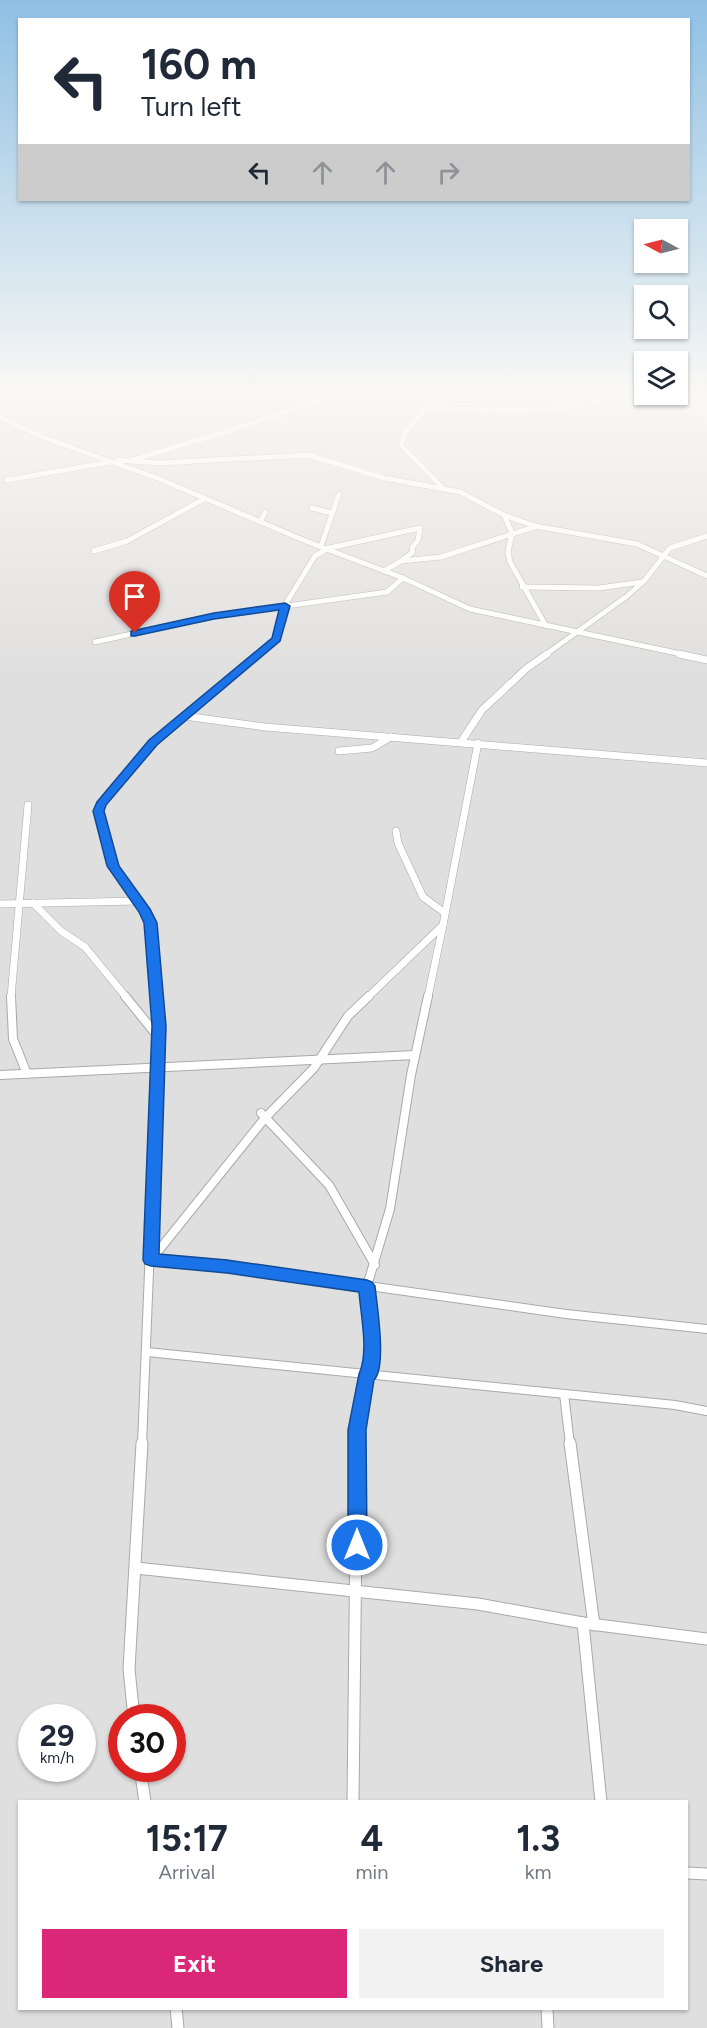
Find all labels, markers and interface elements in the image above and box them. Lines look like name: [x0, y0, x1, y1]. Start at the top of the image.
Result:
text: 160 m: [141, 39, 257, 90]
icon: left: [42, 42, 120, 120]
text: Turn left: [141, 90, 241, 123]
icon: left: [243, 156, 276, 189]
icon: ahead: [306, 156, 339, 189]
icon: ahead: [369, 156, 402, 189]
icon: right: [432, 156, 465, 189]
north arrow: [634, 219, 688, 273]
map controls: [634, 219, 688, 405]
button: search: [634, 285, 688, 339]
button: layers: [634, 351, 688, 405]
pin: [109, 571, 160, 633]
icon: arrive: [118, 580, 151, 613]
position arrow: [325, 1513, 389, 1577]
speed limit sign: 30: [108, 1704, 186, 1782]
text: 29: [40, 1717, 74, 1754]
text: km/h: [40, 1749, 74, 1767]
text: 15:17: [146, 1817, 228, 1860]
text: 4: [361, 1817, 383, 1860]
text: 1.3: [516, 1817, 560, 1860]
text: Arrival: [159, 1860, 215, 1884]
text: min: [356, 1860, 388, 1884]
text: km: [525, 1860, 552, 1884]
button: Exit: [42, 1929, 347, 1998]
button: Share: [359, 1929, 664, 1998]

